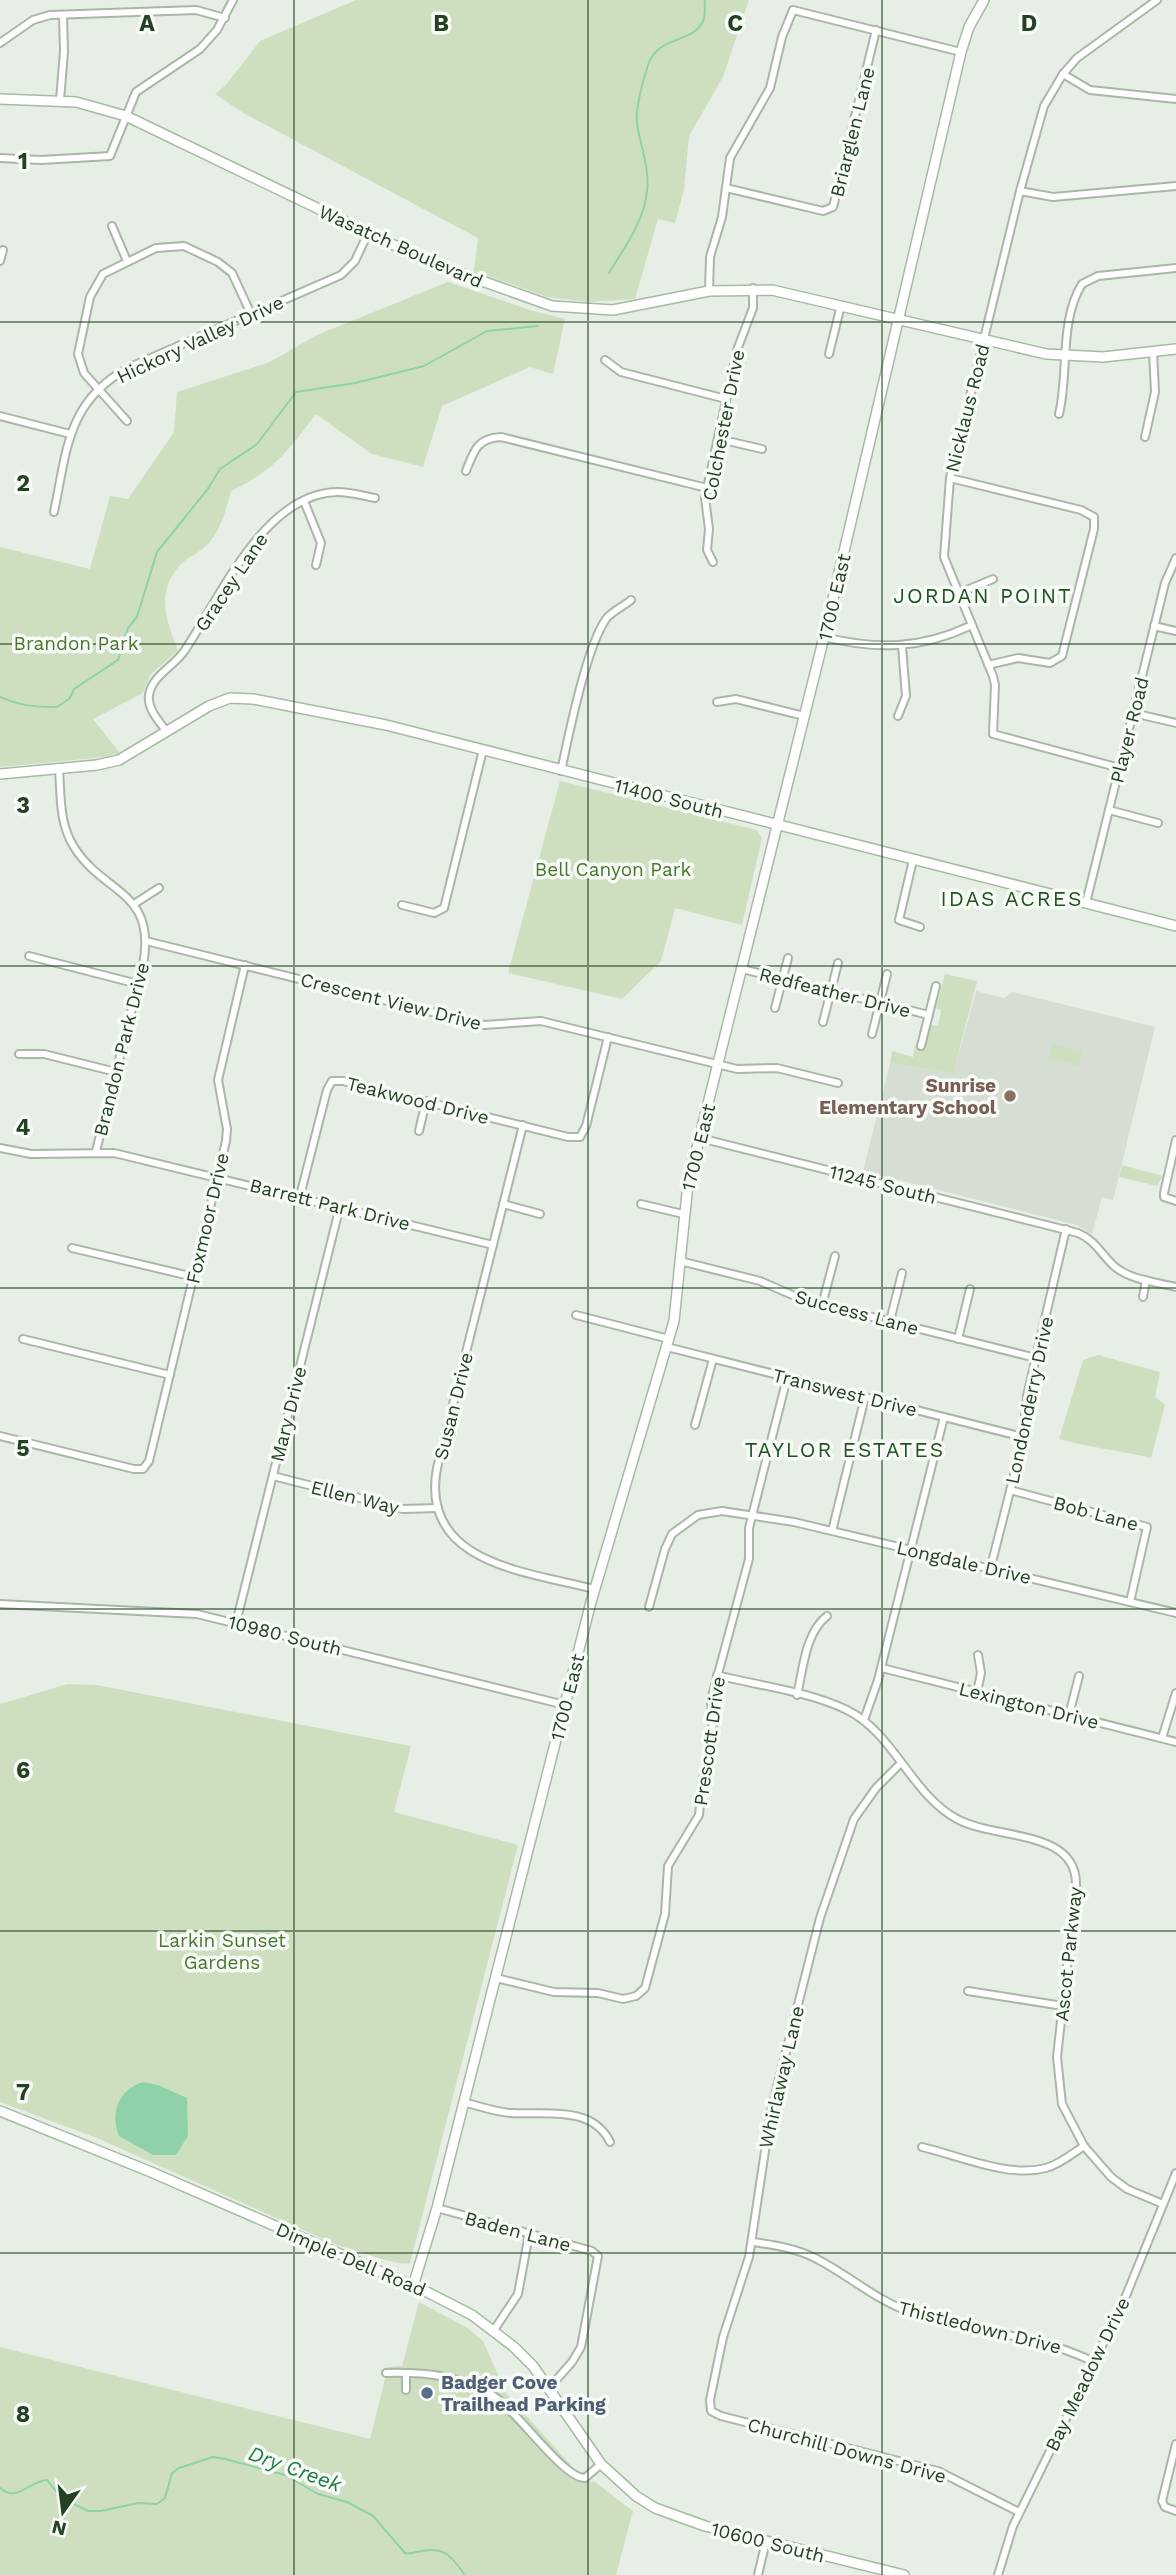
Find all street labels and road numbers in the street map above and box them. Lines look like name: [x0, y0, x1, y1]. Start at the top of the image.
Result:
street label: Briarglen Lane: [825, 65, 880, 200]
street label: Wasatch Boulevard: [315, 200, 486, 293]
street label: Hickory Valley Drive: [113, 291, 287, 388]
street label: Nicklaus Road: [940, 342, 995, 475]
street label: Colchester Drive: [698, 348, 749, 503]
street label: Gracey Lane: [190, 529, 273, 636]
street label: 1700 East: [813, 551, 856, 643]
street label: Player Road: [1105, 675, 1154, 786]
street label: 11400 South: [612, 774, 726, 823]
street label: Brandon Park Drive: [89, 960, 154, 1138]
street label: Redfeather Drive: [757, 963, 913, 1022]
street label: Crescent View Drive: [298, 968, 484, 1035]
street label: Teakwood Drive: [344, 1072, 491, 1129]
street label: 1700 East: [677, 1101, 720, 1193]
street label: Foxmoor Drive: [181, 1150, 234, 1286]
street label: 11245 South: [827, 1160, 939, 1209]
street label: Barrett Park Drive: [247, 1173, 412, 1236]
street label: Success Lane: [792, 1285, 921, 1340]
street label: Londonderry Drive: [1000, 1314, 1058, 1486]
street label: Susan Drive: [429, 1350, 478, 1462]
street label: Transwest Drive: [770, 1363, 919, 1422]
street label: Mary Drive: [266, 1364, 311, 1464]
street label: Ellen Way: [308, 1475, 402, 1520]
street label: Bob Lane: [1051, 1491, 1141, 1536]
street label: Longdale Drive: [894, 1536, 1033, 1589]
street label: 10980 South: [226, 1610, 344, 1661]
street label: 1700 East: [546, 1651, 589, 1743]
street label: Prescott Drive: [689, 1675, 730, 1807]
street label: Lexington Drive: [956, 1677, 1101, 1734]
street label: Ascot Parkway: [1050, 1885, 1087, 2023]
street label: Whirlaway Lane: [754, 2004, 809, 2151]
street label: Baden Lane: [462, 2206, 574, 2257]
street label: Dimple Dell Road: [272, 2218, 429, 2301]
street label: Bay Meadow Drive: [1040, 2293, 1135, 2455]
street label: Thistledown Drive: [896, 2296, 1064, 2359]
street label: Churchill Downs Drive: [745, 2413, 949, 2488]
street label: 10600 South: [709, 2517, 827, 2568]

